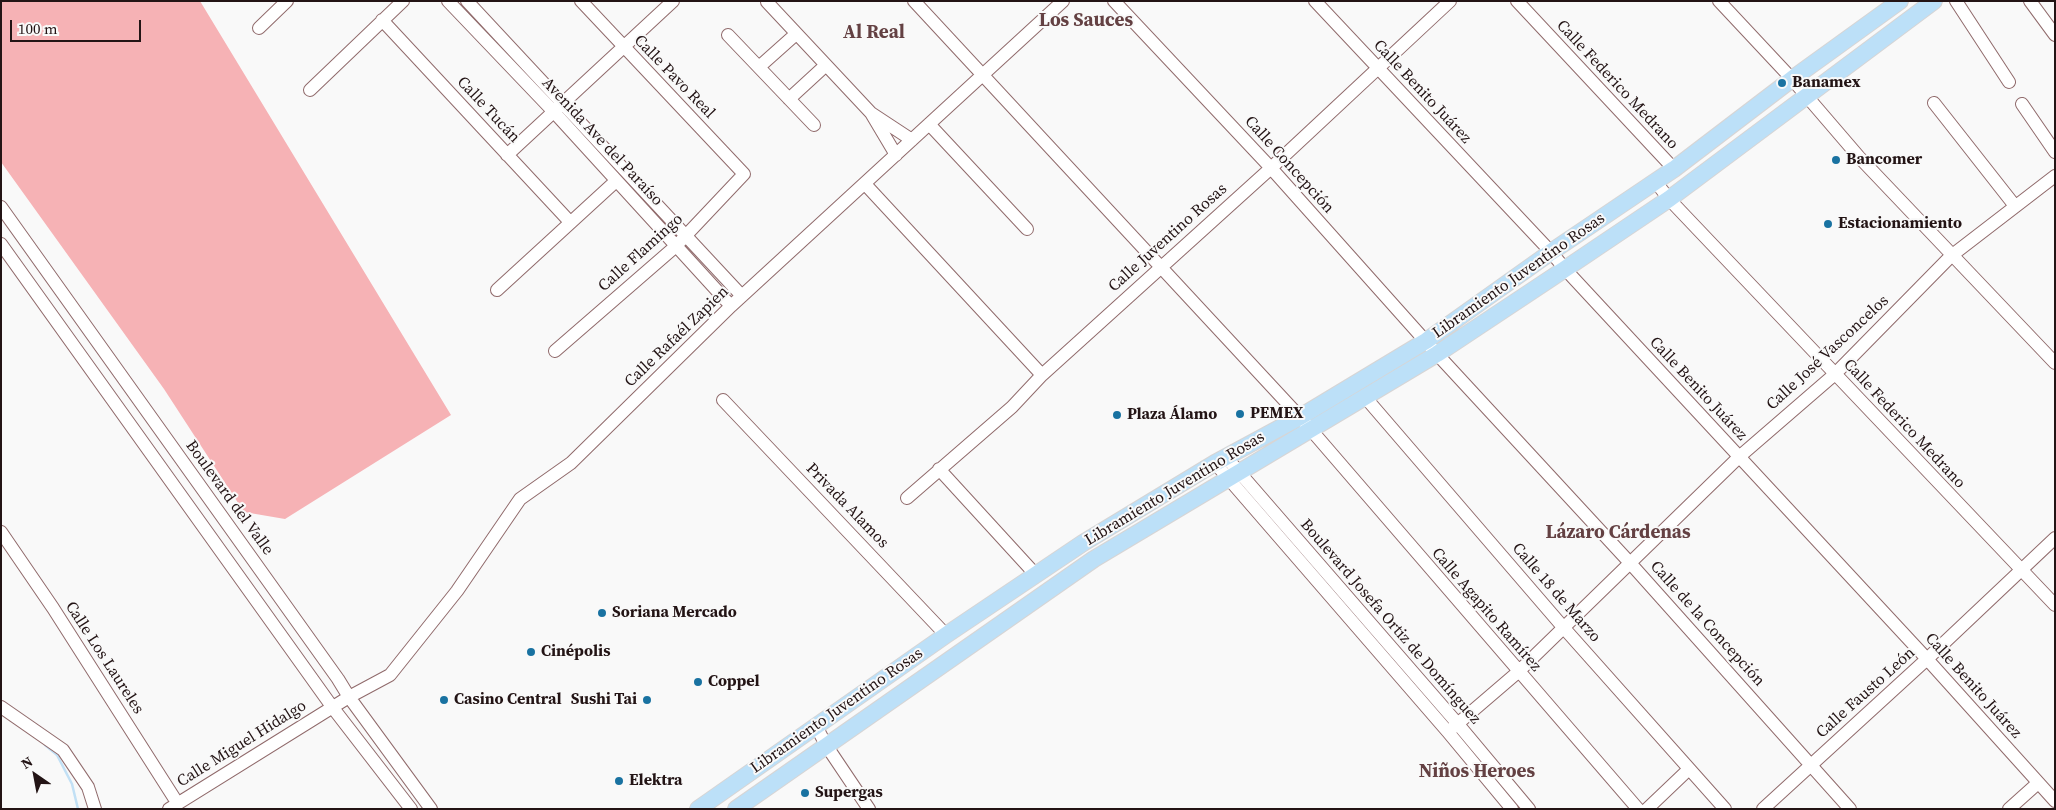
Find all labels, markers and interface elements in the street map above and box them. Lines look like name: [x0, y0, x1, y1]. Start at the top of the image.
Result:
scale bar: [12, 10, 144, 42]
district label: Los Sauces: [1039, 10, 1133, 32]
street label: Calle Federico Medrano: [1552, 16, 1682, 154]
text: 100 m: [18, 18, 58, 39]
district label: Al Real: [843, 22, 905, 44]
street label: Calle Pavo Real: [629, 31, 719, 123]
street label: Calle Benito Juárez: [1369, 36, 1475, 148]
street label: Calle Tucán: [452, 73, 524, 147]
place label: Banamex: [1792, 73, 1861, 93]
street label: Avenida Ave del Paraíso: [538, 74, 666, 210]
marker: Banamex: [1776, 77, 1788, 89]
street label: Calle Concepción: [1240, 112, 1338, 218]
place label: Bancomer: [1846, 150, 1922, 170]
marker: Bancomer: [1830, 154, 1842, 166]
street label: Calle Juventino Rosas: [1105, 180, 1231, 296]
street label: Libramiento Juventino Rosas: [1429, 209, 1609, 343]
street label: Calle Flamingo: [595, 210, 687, 296]
place label: Estacionamiento: [1838, 214, 1962, 234]
marker: Estacionamiento: [1822, 218, 1834, 230]
street label: Calle Rafaél Zapien: [621, 282, 733, 392]
street label: Calle José Vasconcelos: [1763, 291, 1893, 415]
street label: Calle Benito Juárez: [1645, 333, 1751, 445]
street label: Calle Federico Medrano: [1839, 355, 1969, 493]
place label: PEMEX: [1250, 404, 1303, 424]
place label: Plaza Álamo: [1127, 405, 1217, 425]
marker: PEMEX: [1234, 408, 1246, 420]
marker: Plaza Álamo: [1111, 409, 1123, 421]
street label: Libramiento Juventino Rosas: [1082, 428, 1268, 550]
street label: Boulevard del Valle: [181, 437, 277, 559]
street label: Privada Alamos: [802, 459, 892, 553]
street label: Boulevard Josefa Ortiz de Domínguez: [1296, 516, 1484, 728]
district label: Lázaro Cárdenas: [1545, 522, 1691, 544]
street label: Calle 18 de Marzo: [1508, 539, 1604, 647]
street label: Calle Agapito Ramírez: [1427, 544, 1545, 676]
street label: Calle de la Concepción: [1646, 557, 1768, 691]
street label: Calle Los Laureles: [61, 598, 147, 718]
place label: Soriana Mercado: [612, 603, 737, 623]
marker: Soriana Mercado: [596, 607, 608, 619]
street label: Calle Benito Juárez: [1921, 629, 2025, 743]
place label: Cinépolis: [541, 642, 610, 662]
street label: Libramiento Juventino Rosas: [747, 644, 927, 778]
street label: Calle Fausto León: [1813, 644, 1919, 742]
marker: Cinépolis: [525, 646, 537, 658]
place label: Coppel: [708, 672, 760, 692]
marker: Coppel: [692, 676, 704, 688]
place label: Casino Central: [454, 690, 562, 710]
place label: Sushi Tai: [571, 690, 637, 710]
marker: Casino Central: [438, 694, 450, 706]
marker: Sushi Tai: [641, 694, 653, 706]
street label: Calle Miguel Hidalgo: [174, 696, 310, 792]
north arrow: [10, 750, 60, 800]
text: N: [17, 751, 37, 774]
district label: Niños Heroes: [1419, 761, 1535, 783]
place label: Elektra: [629, 771, 682, 791]
marker: Elektra: [613, 775, 625, 787]
place label: Supergas: [815, 783, 883, 803]
marker: Supergas: [799, 787, 811, 799]

